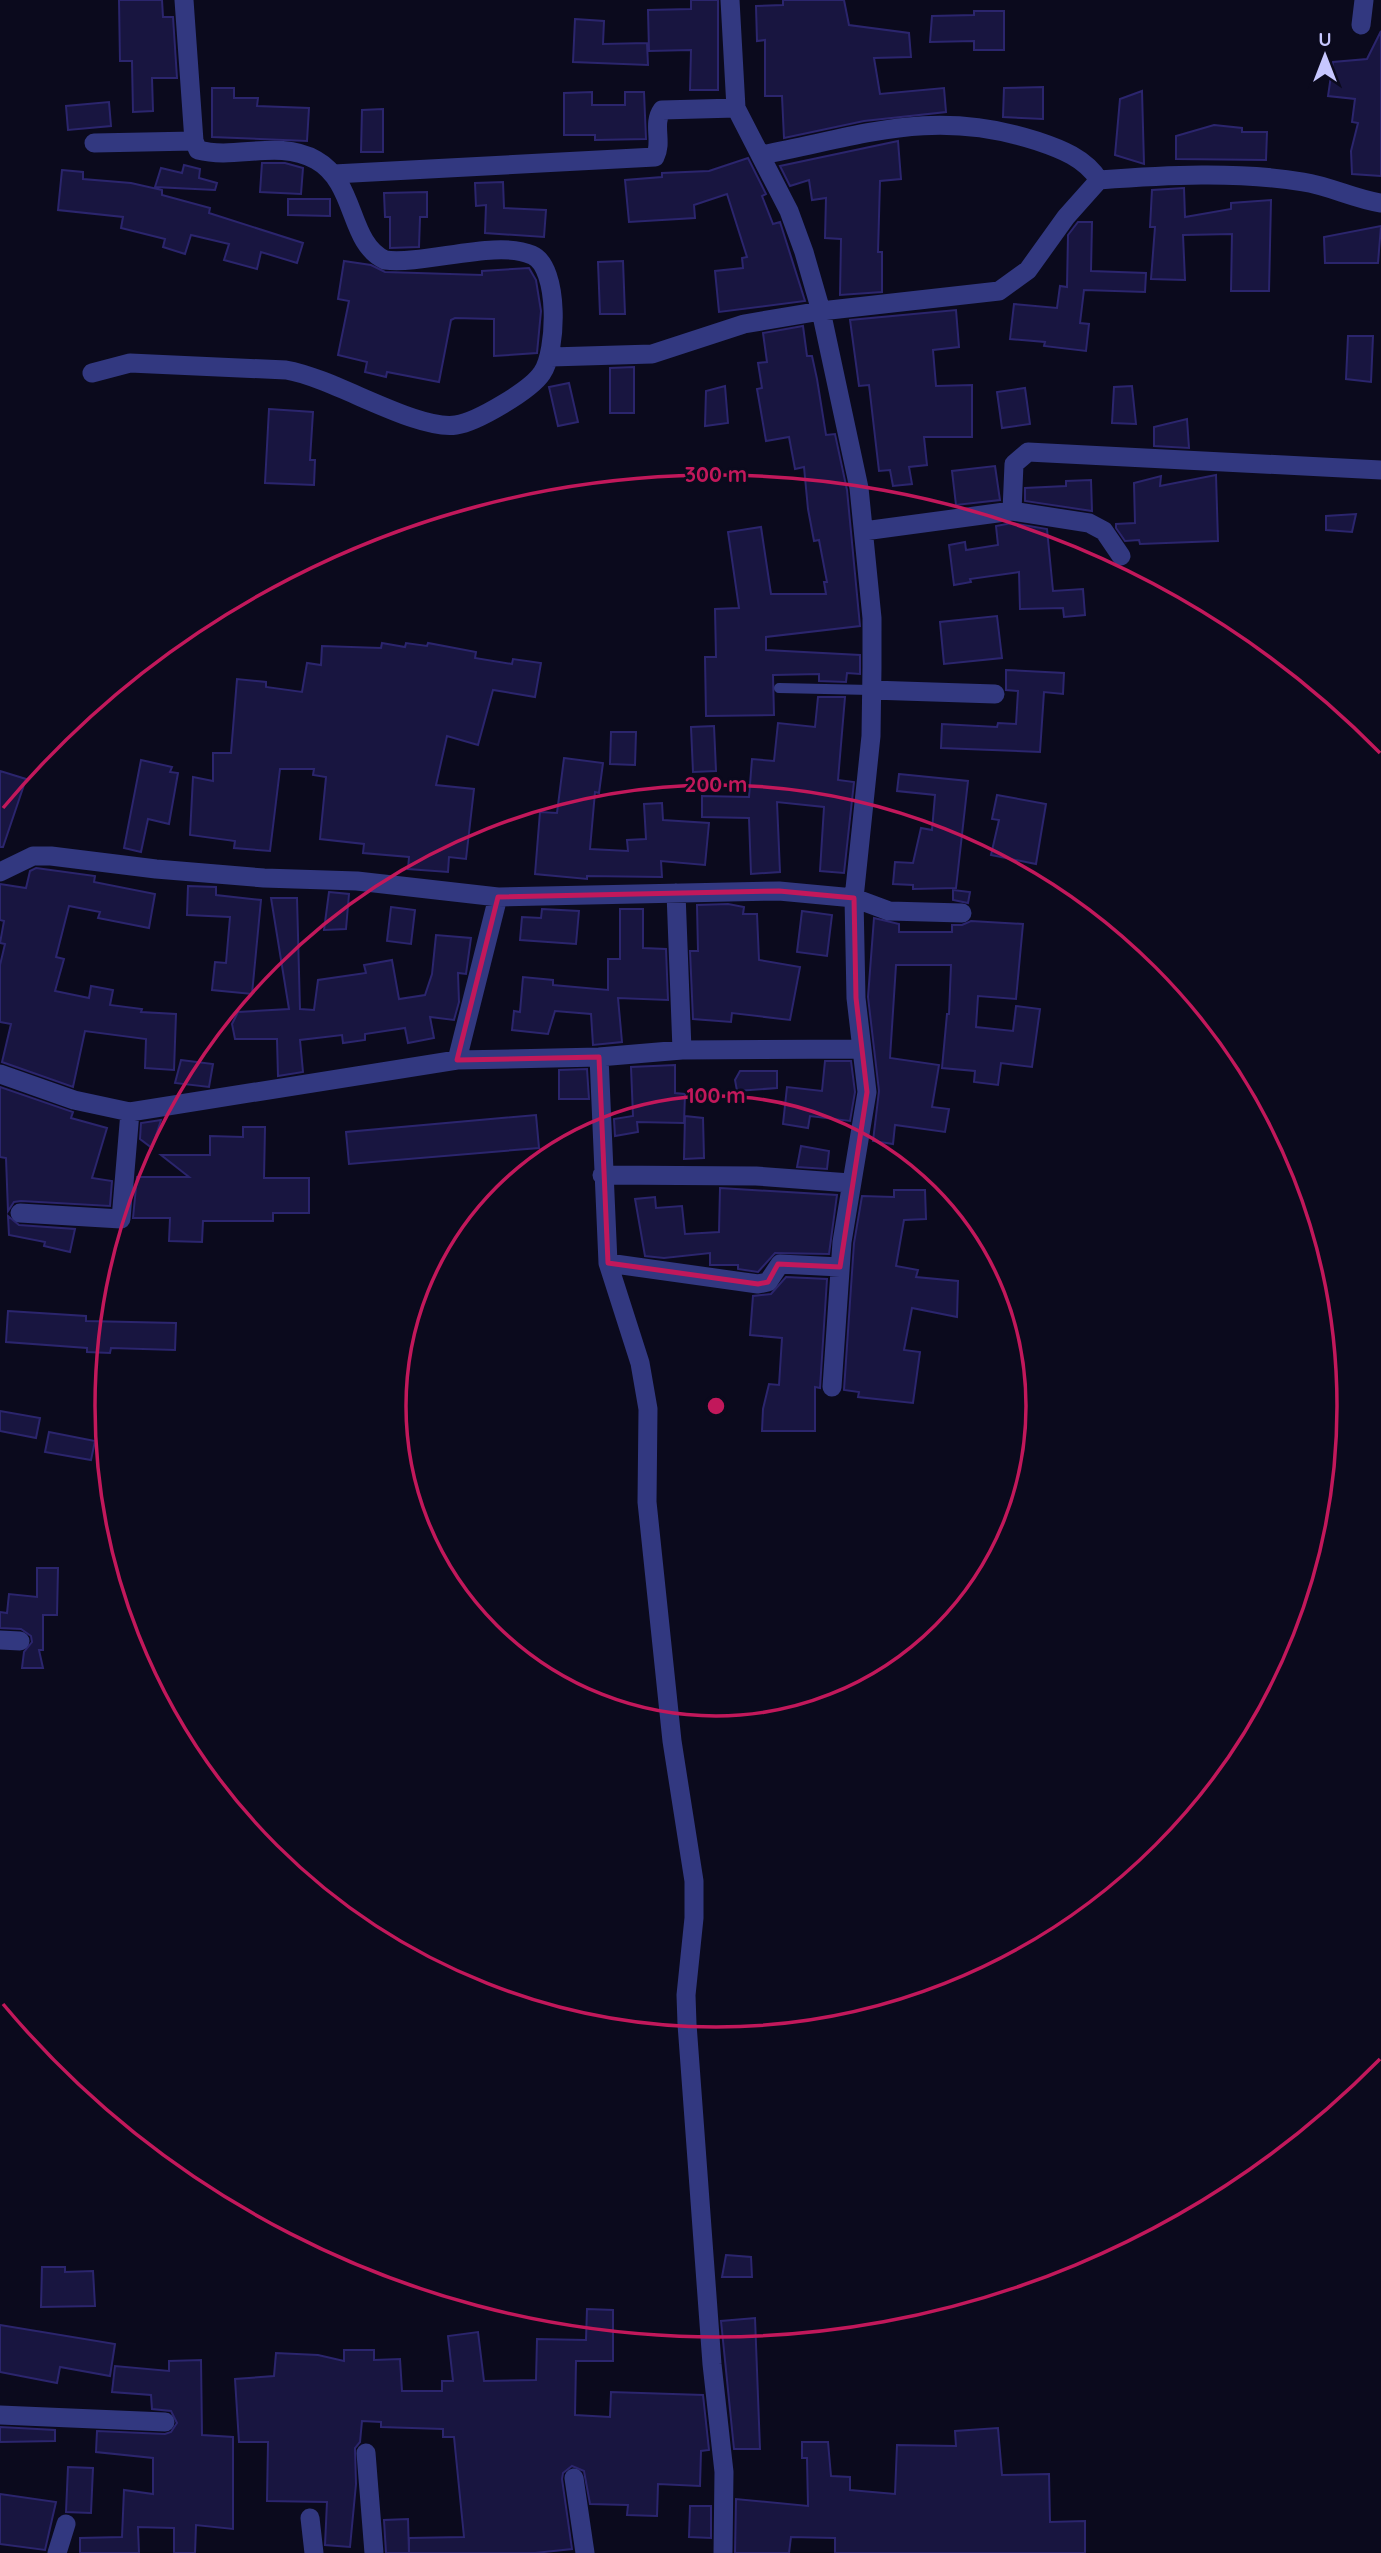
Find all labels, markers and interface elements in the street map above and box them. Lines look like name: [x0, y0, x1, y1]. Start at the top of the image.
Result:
north arrow: [1290, 21, 1360, 91]
text: U: [1318, 27, 1332, 51]
text: 300 m: [685, 461, 747, 487]
text: 200 m: [685, 771, 747, 797]
text: 100 m: [686, 1082, 746, 1108]
centre of rings: [704, 1394, 728, 1418]

